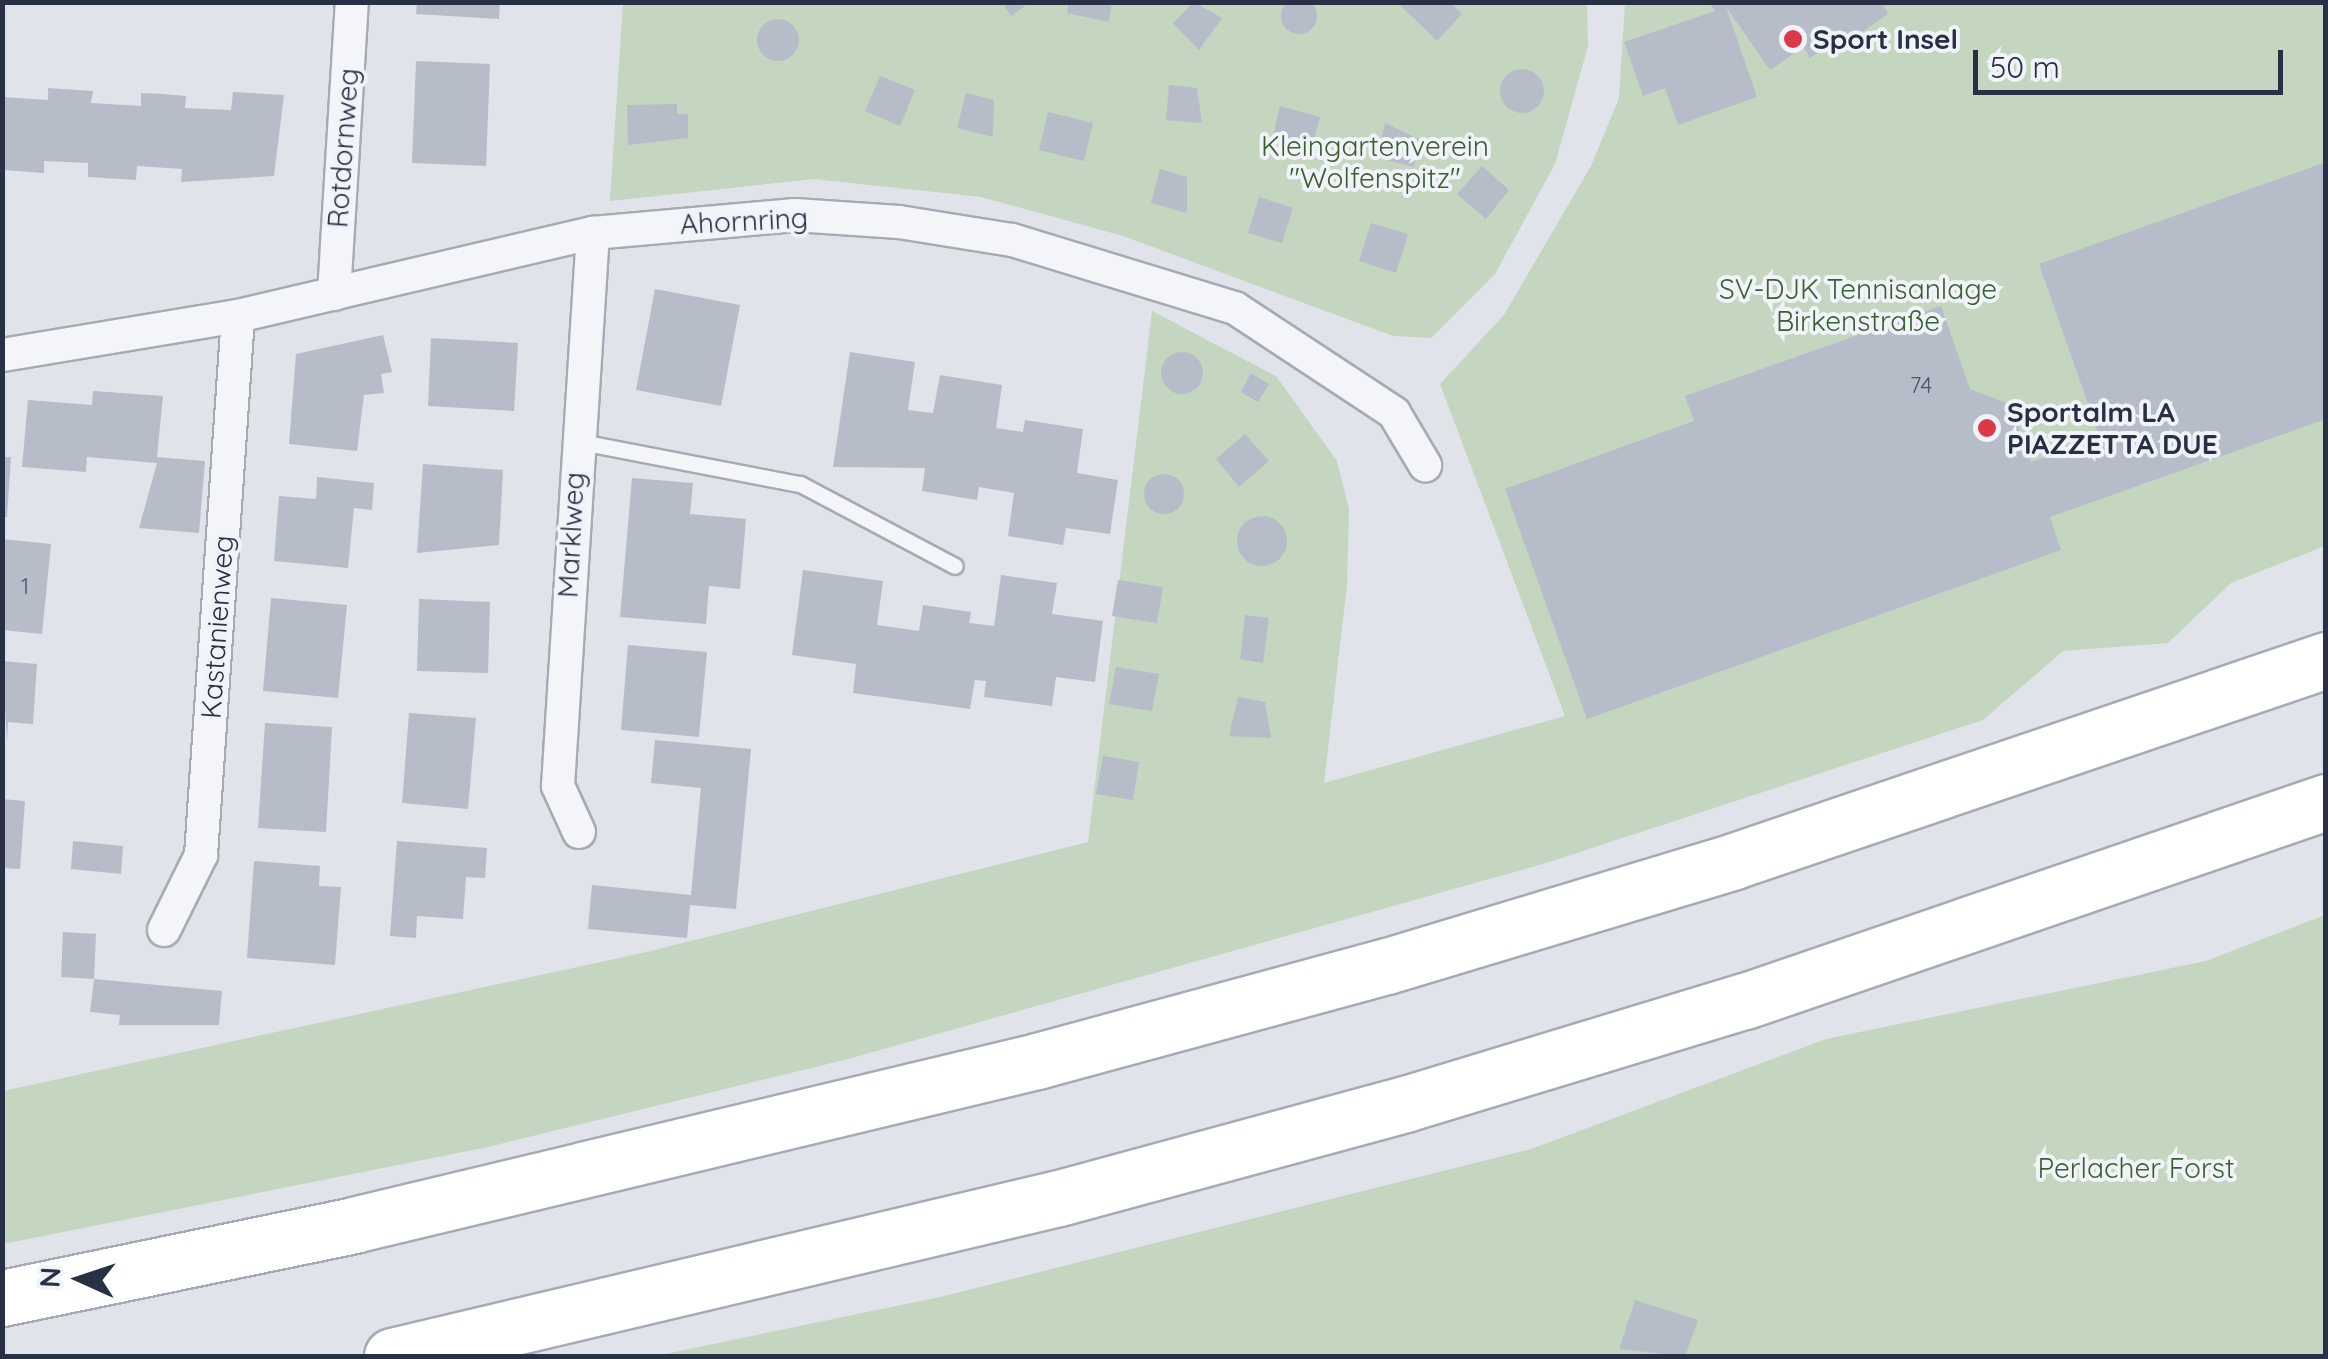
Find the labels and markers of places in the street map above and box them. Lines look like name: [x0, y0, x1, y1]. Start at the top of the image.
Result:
place label: Sport Insel: [1813, 22, 1958, 56]
marker: Sport Insel: [1782, 28, 1804, 50]
place label: Sportalm LA PIAZZETTA DUE: [2007, 395, 2218, 461]
marker: Sportalm LA PIAZZETTA DUE: [1976, 417, 1998, 439]

